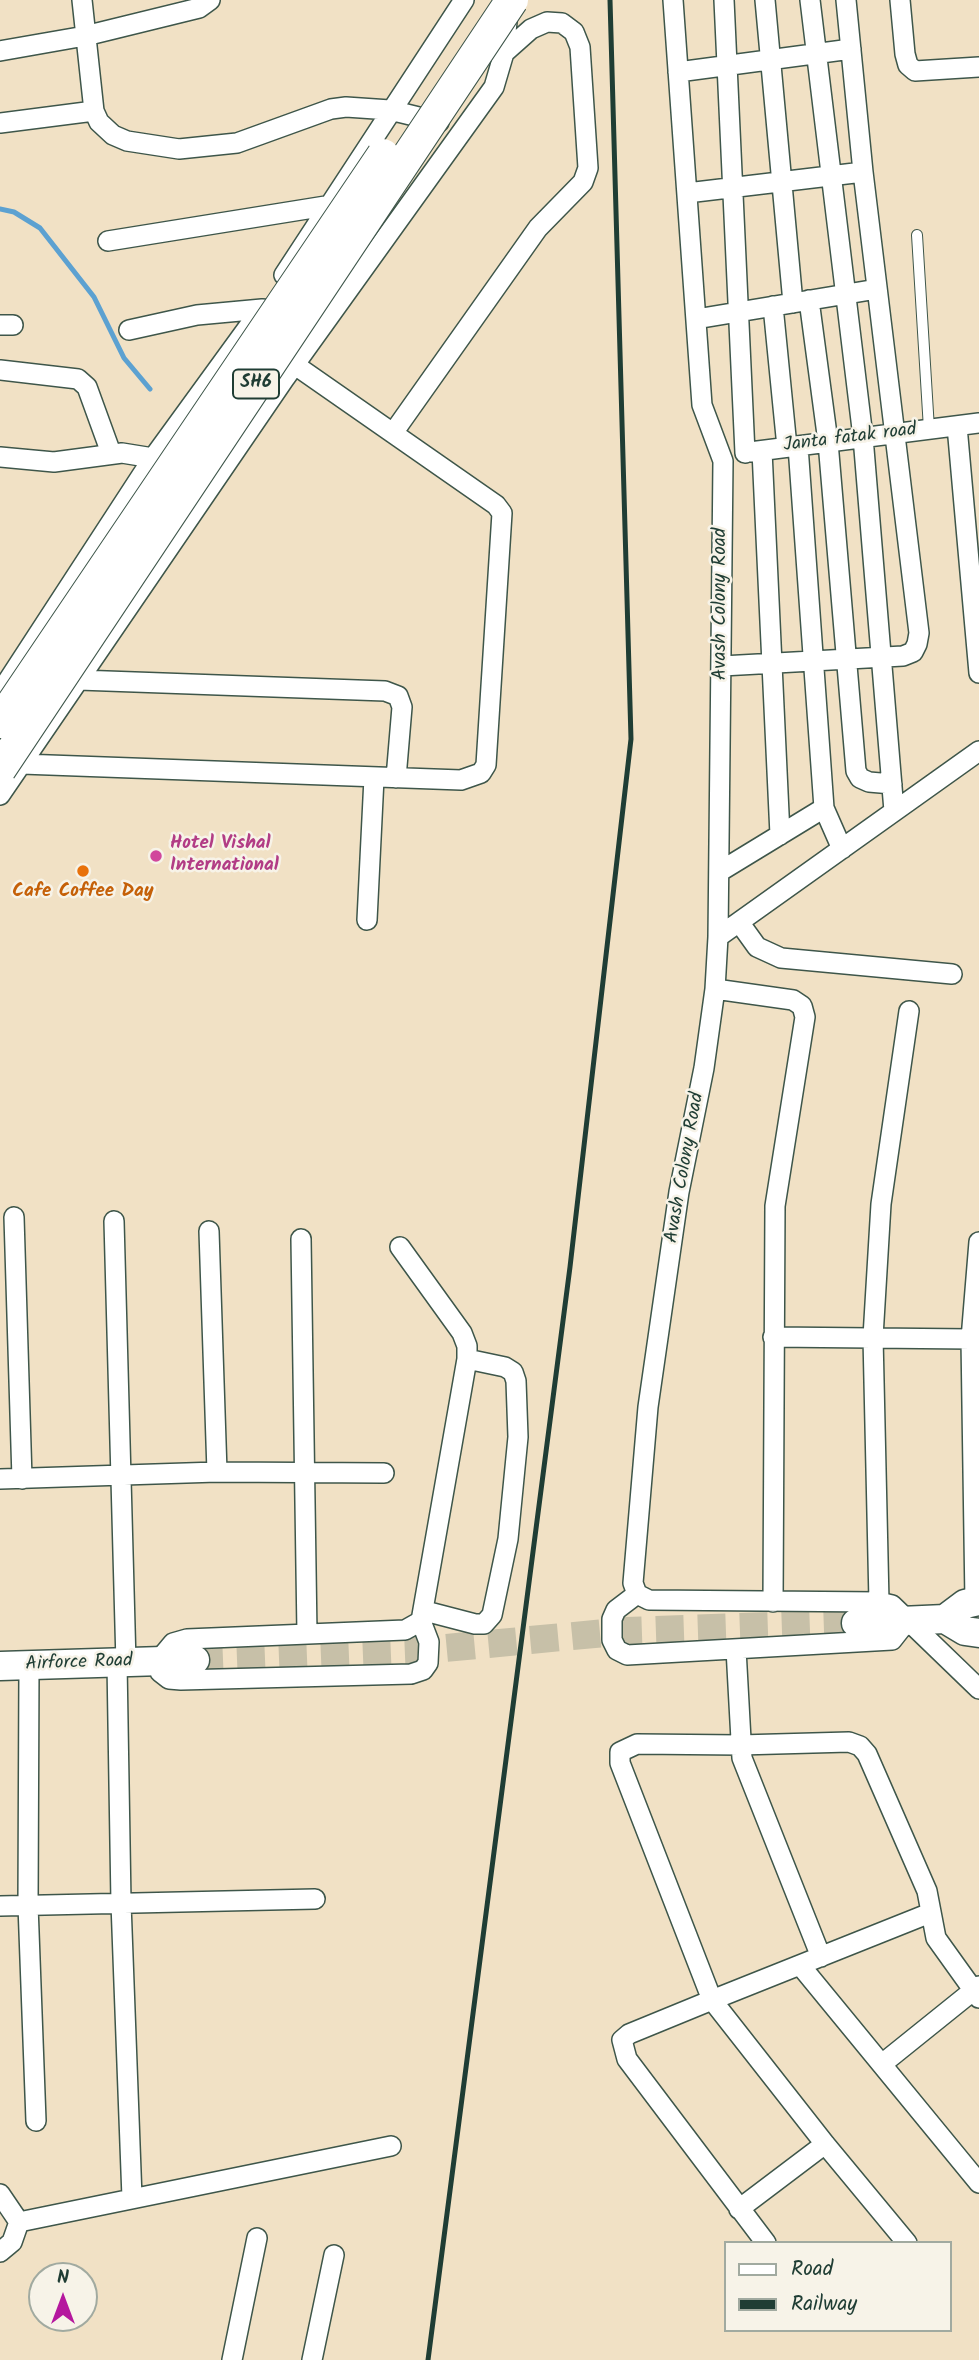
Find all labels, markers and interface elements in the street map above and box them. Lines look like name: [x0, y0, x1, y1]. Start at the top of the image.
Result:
road number: SH6: [233, 370, 279, 398]
street label: Janta fatak road: [782, 420, 918, 458]
street label: Avash Colony Road: [711, 528, 733, 680]
place label: Hotel Vishal International: [170, 834, 279, 878]
marker: Hotel Vishal International: [148, 848, 164, 864]
marker: Cafe Coffee Day: [75, 863, 91, 879]
place label: Cafe Coffee Day: [12, 882, 154, 904]
street label: Avash Colony Road: [662, 1091, 710, 1245]
street label: Airforce Road: [25, 1651, 133, 1677]
legend: [724, 2241, 951, 2332]
text: Road: [791, 2253, 833, 2286]
north arrow: [28, 2262, 98, 2332]
text: N: [57, 2263, 69, 2293]
text: Railway: [791, 2288, 857, 2321]

